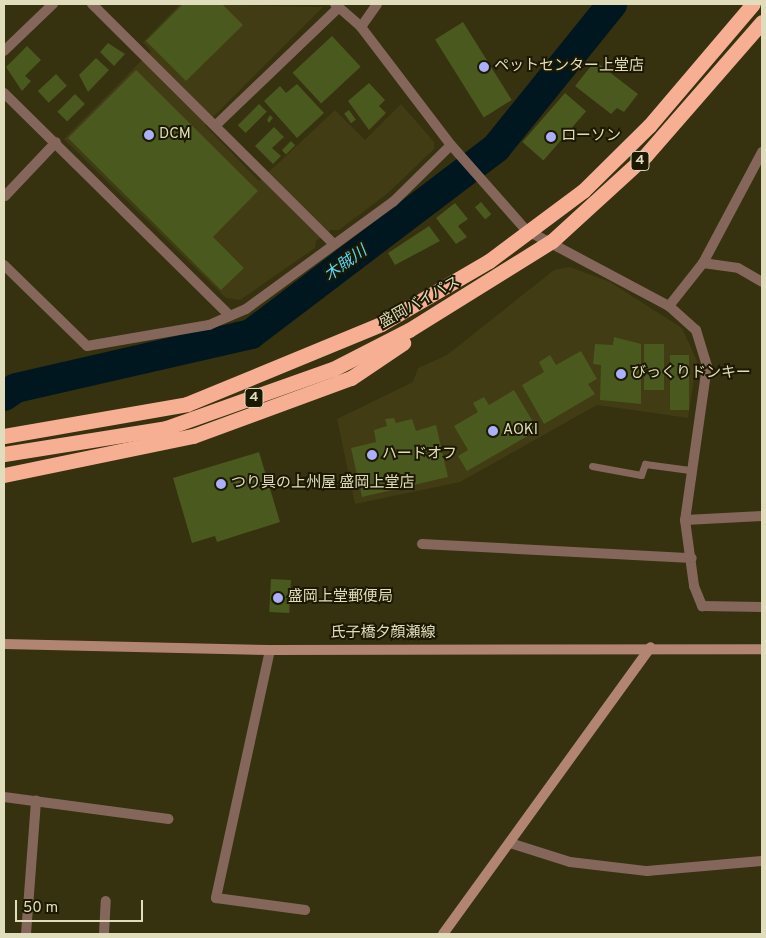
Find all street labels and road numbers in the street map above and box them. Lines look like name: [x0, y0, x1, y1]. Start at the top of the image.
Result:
road number: 4: [630, 150, 650, 172]
street label: 盛岡バイパス: [376, 273, 464, 333]
road number: 4: [244, 386, 264, 409]
street label: 氏子橋夕顔瀬線: [331, 625, 435, 643]

